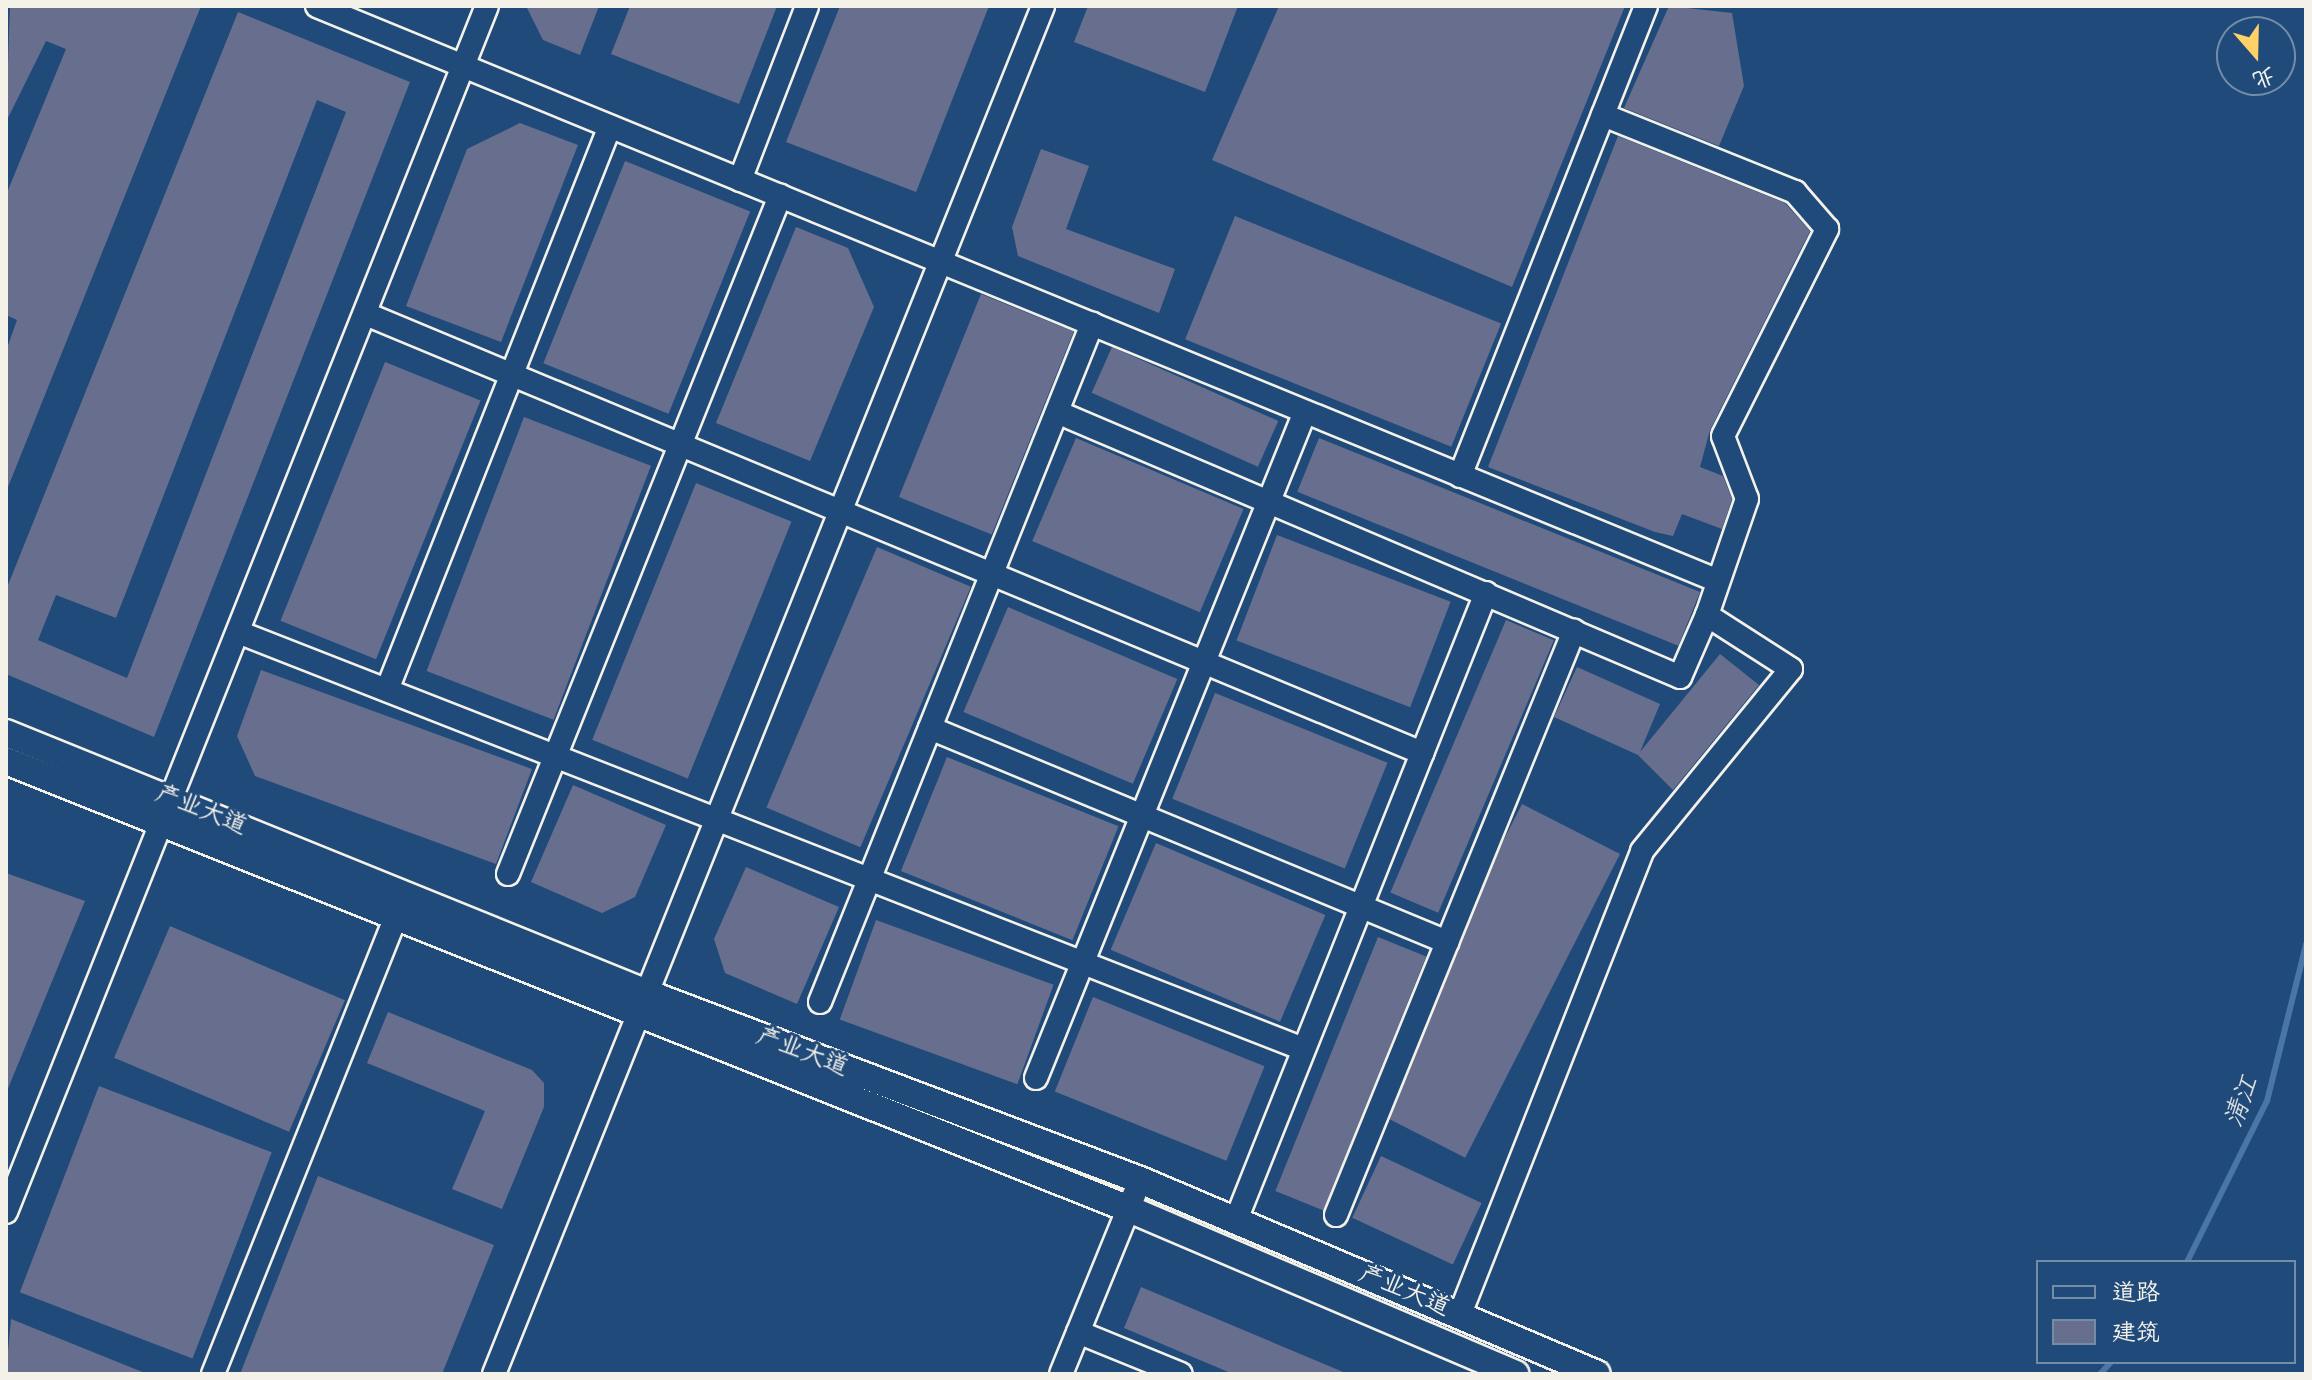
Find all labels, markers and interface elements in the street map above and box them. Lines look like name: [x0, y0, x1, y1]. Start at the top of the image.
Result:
north arrow: [2216, 16, 2296, 96]
text: 北: [2248, 59, 2279, 95]
street label: 产业大道: [151, 779, 251, 841]
street label: 产业大道: [752, 1021, 852, 1083]
water label: 清江: [2218, 1072, 2266, 1132]
street label: 产业大道: [1354, 1259, 1454, 1323]
legend: [2036, 1260, 2296, 1364]
text: 道路: [2112, 1276, 2160, 1310]
text: 建筑: [2112, 1316, 2160, 1350]

